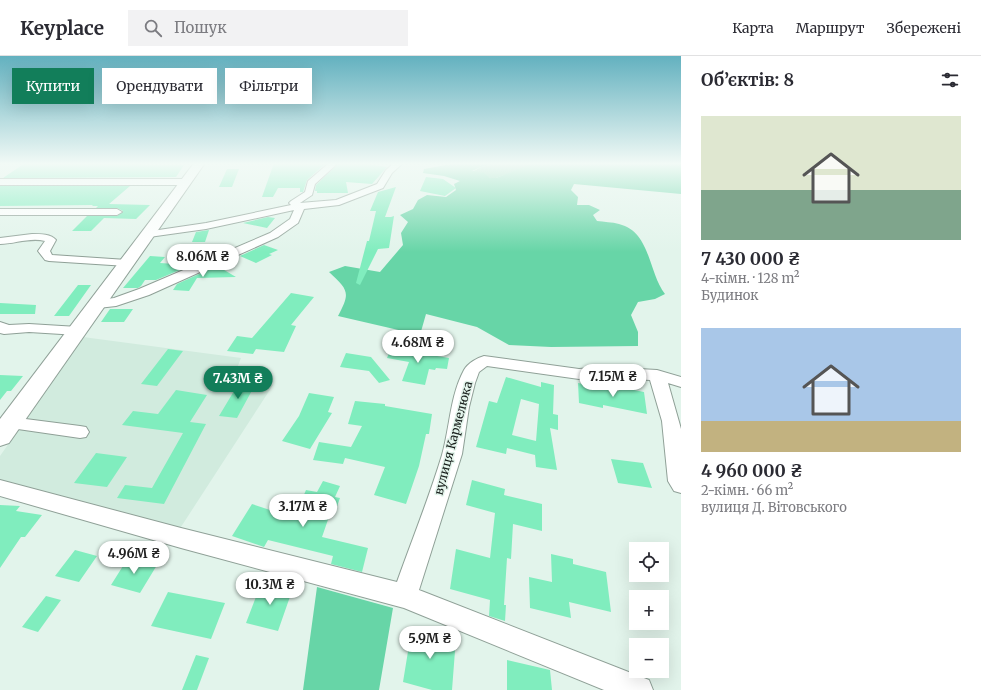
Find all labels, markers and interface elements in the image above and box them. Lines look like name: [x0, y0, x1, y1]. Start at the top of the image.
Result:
search box: [128, 10, 408, 46]
text: Keyplace: [20, 16, 104, 40]
icon: search: [142, 17, 164, 39]
text: Пошук: [174, 18, 227, 37]
text: Карта: [732, 19, 774, 37]
text: Маршрут: [796, 19, 865, 37]
text: Збережені: [887, 19, 961, 37]
chip: Купити: [12, 68, 94, 104]
chip: Орендувати: [102, 68, 217, 104]
chip: Фільтри: [225, 68, 312, 104]
text: Об’єктів: 8: [701, 69, 794, 91]
icon: filters: [939, 69, 961, 91]
icon: home: [795, 142, 867, 214]
pin: 8.06M ₴: [166, 244, 240, 278]
text: 8.06M ₴: [176, 248, 230, 265]
text: 7 430 000 ₴: [701, 248, 801, 270]
text: 4-кімн. · 128 m²: [701, 270, 799, 287]
text: Будинок: [701, 287, 758, 304]
pin: 4.68M ₴: [381, 330, 455, 364]
text: 4.68M ₴: [391, 334, 445, 351]
icon: home: [795, 354, 867, 426]
pin: 7.15M ₴: [576, 364, 650, 398]
pin: 7.43M ₴: [201, 366, 275, 400]
text: 7.15M ₴: [588, 368, 638, 385]
text: 7.43M ₴: [213, 370, 263, 387]
street label: вулиця Кармелюка: [431, 379, 476, 497]
text: 4 960 000 ₴: [701, 460, 803, 482]
text: 2-кімн. · 66 m²: [701, 482, 793, 499]
pin: 3.17M ₴: [266, 494, 340, 528]
text: 3.17M ₴: [278, 498, 328, 515]
text: вулиця Д. Вітовського: [701, 499, 847, 516]
pin: 4.96M ₴: [97, 541, 171, 575]
map controls: [629, 542, 669, 678]
button: locate: [629, 542, 669, 582]
text: 4.96M ₴: [107, 545, 161, 562]
pin: 10.3M ₴: [233, 572, 307, 606]
text: 10.3M ₴: [245, 576, 295, 593]
button: +: [629, 590, 669, 630]
pin: 5.9M ₴: [397, 626, 463, 660]
text: 5.9M ₴: [408, 630, 452, 647]
button: −: [629, 638, 669, 678]

